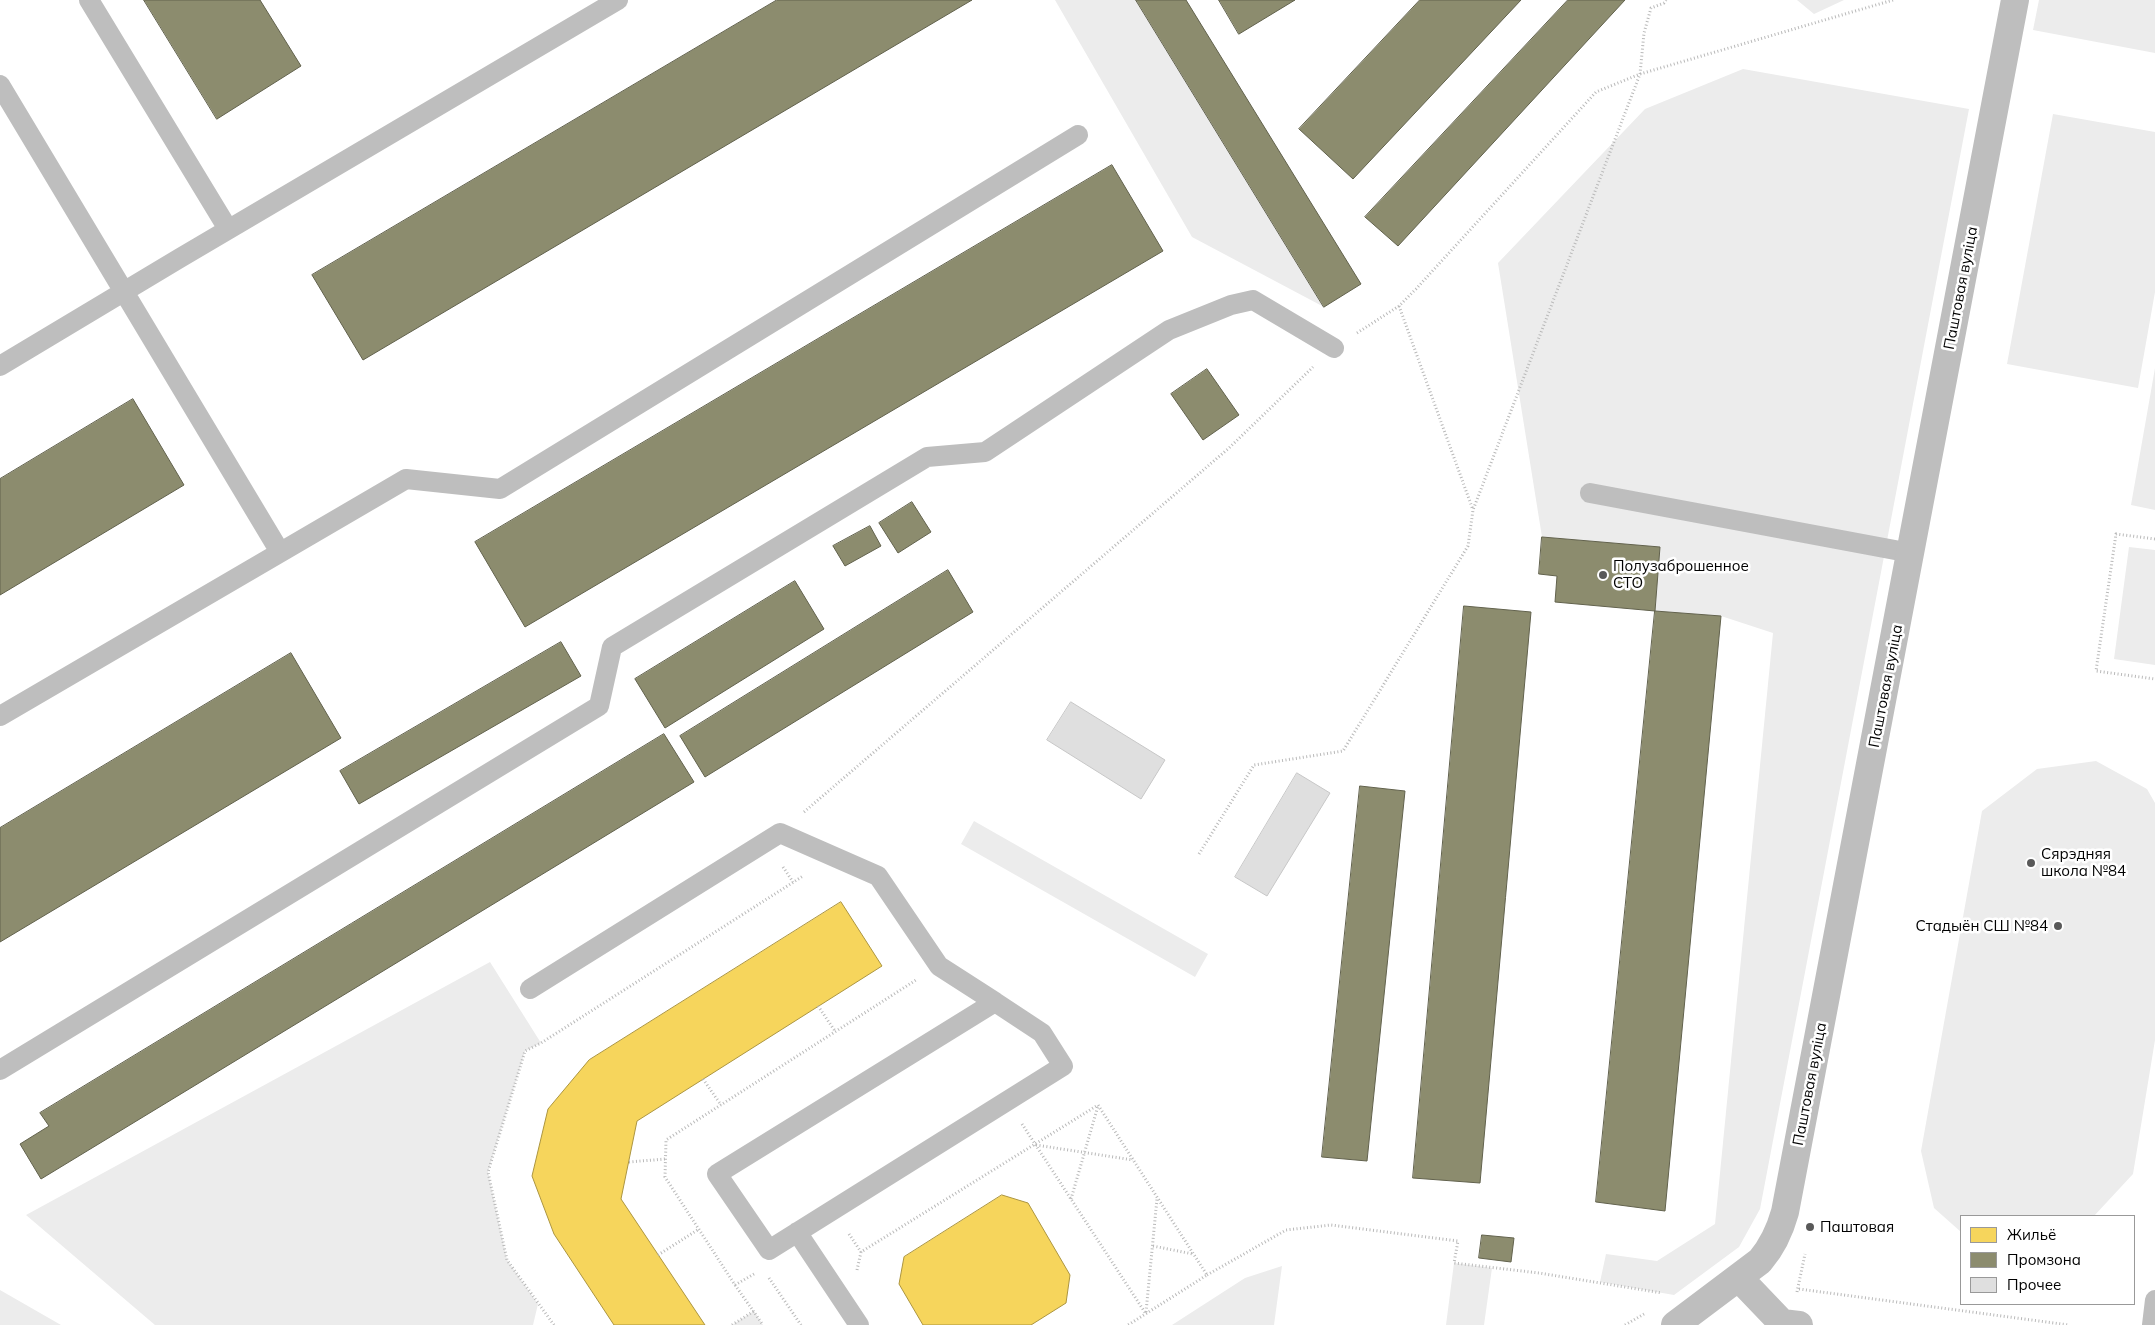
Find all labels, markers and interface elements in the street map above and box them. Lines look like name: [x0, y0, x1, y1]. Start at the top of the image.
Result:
street label: Паштовая вуліца: [1940, 225, 1982, 351]
place label: Полузаброшенное СТО: [1613, 557, 1749, 592]
marker: Полузаброшенное СТО: [1597, 569, 1609, 581]
street label: Паштовая вуліца: [1865, 623, 1907, 749]
place label: Сярэдняя школа №84: [2041, 845, 2126, 880]
marker: Сярэдняя школа №84: [2025, 857, 2037, 869]
place label: Стадыён СШ №84: [1916, 917, 2048, 935]
marker: Стадыён СШ №84: [2052, 920, 2064, 932]
street label: Паштовая вуліца: [1789, 1021, 1831, 1147]
legend: [1960, 1215, 2135, 1305]
place label: Паштовая: [1820, 1218, 1894, 1236]
marker: Паштовая: [1804, 1221, 1816, 1233]
text: Жильё: [2007, 1225, 2056, 1244]
text: Промзона: [2007, 1250, 2081, 1269]
text: Прочее: [2007, 1275, 2061, 1294]

